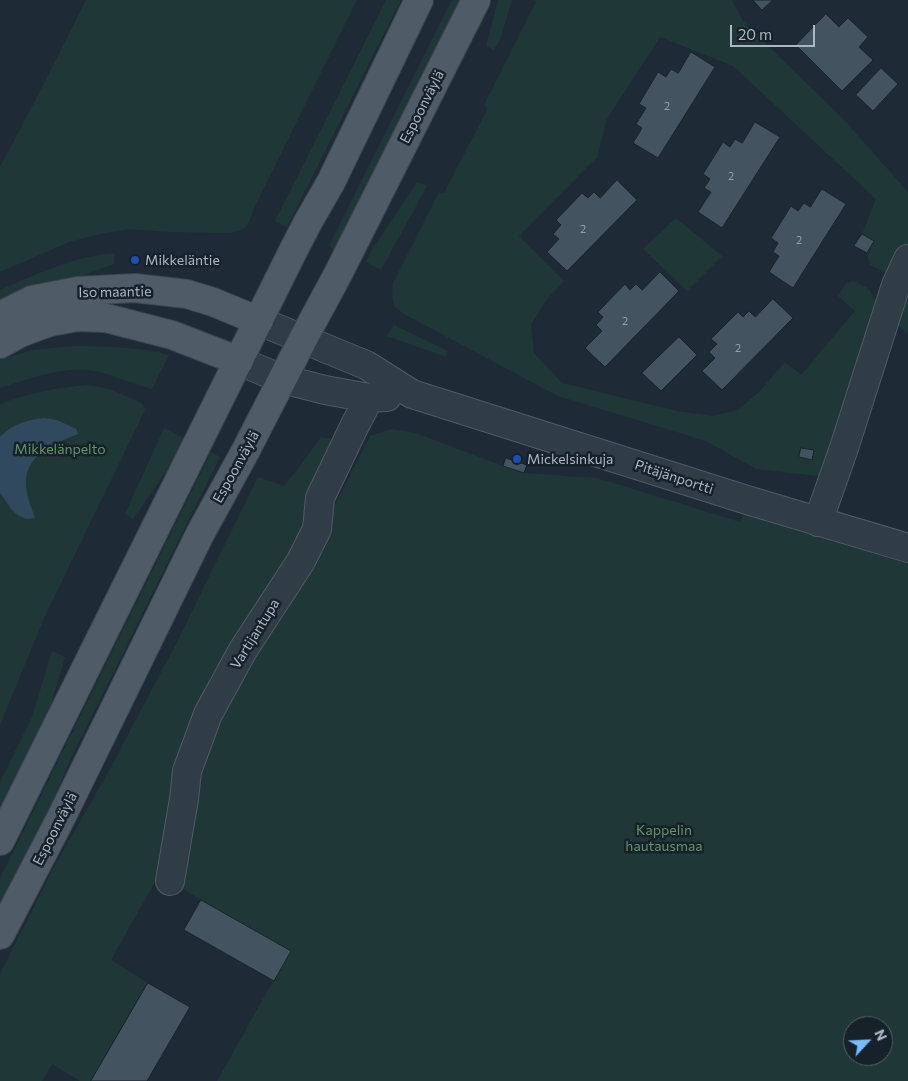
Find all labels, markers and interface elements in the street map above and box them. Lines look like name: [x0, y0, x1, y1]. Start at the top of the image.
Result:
scale bar: [733, 15, 818, 47]
text: 20 m: [738, 25, 772, 43]
street label: Espoonväylä: [396, 68, 448, 146]
house number: 2: [664, 99, 670, 113]
house number: 2: [728, 169, 734, 183]
house number: 2: [580, 222, 586, 236]
house number: 2: [796, 233, 802, 247]
place label: Mikkeläntie: [145, 252, 220, 268]
marker: Mikkeläntie: [129, 254, 141, 266]
street label: Iso maantie: [78, 283, 152, 301]
house number: 2: [622, 314, 628, 328]
house number: 2: [735, 341, 741, 355]
street label: Espoonväylä: [209, 428, 263, 506]
park label: Mikkelänpelto: [14, 441, 106, 457]
place label: Mickelsinkuja: [527, 451, 613, 467]
marker: Mickelsinkuja: [511, 453, 523, 465]
street label: Pitäjänportti: [633, 456, 715, 498]
street label: Vartijantupa: [227, 596, 283, 672]
street label: Espoonväylä: [29, 790, 81, 868]
park label: Kappelin hautausmaa: [625, 822, 703, 854]
north arrow: [843, 1016, 893, 1066]
text: N: [871, 1027, 891, 1043]

